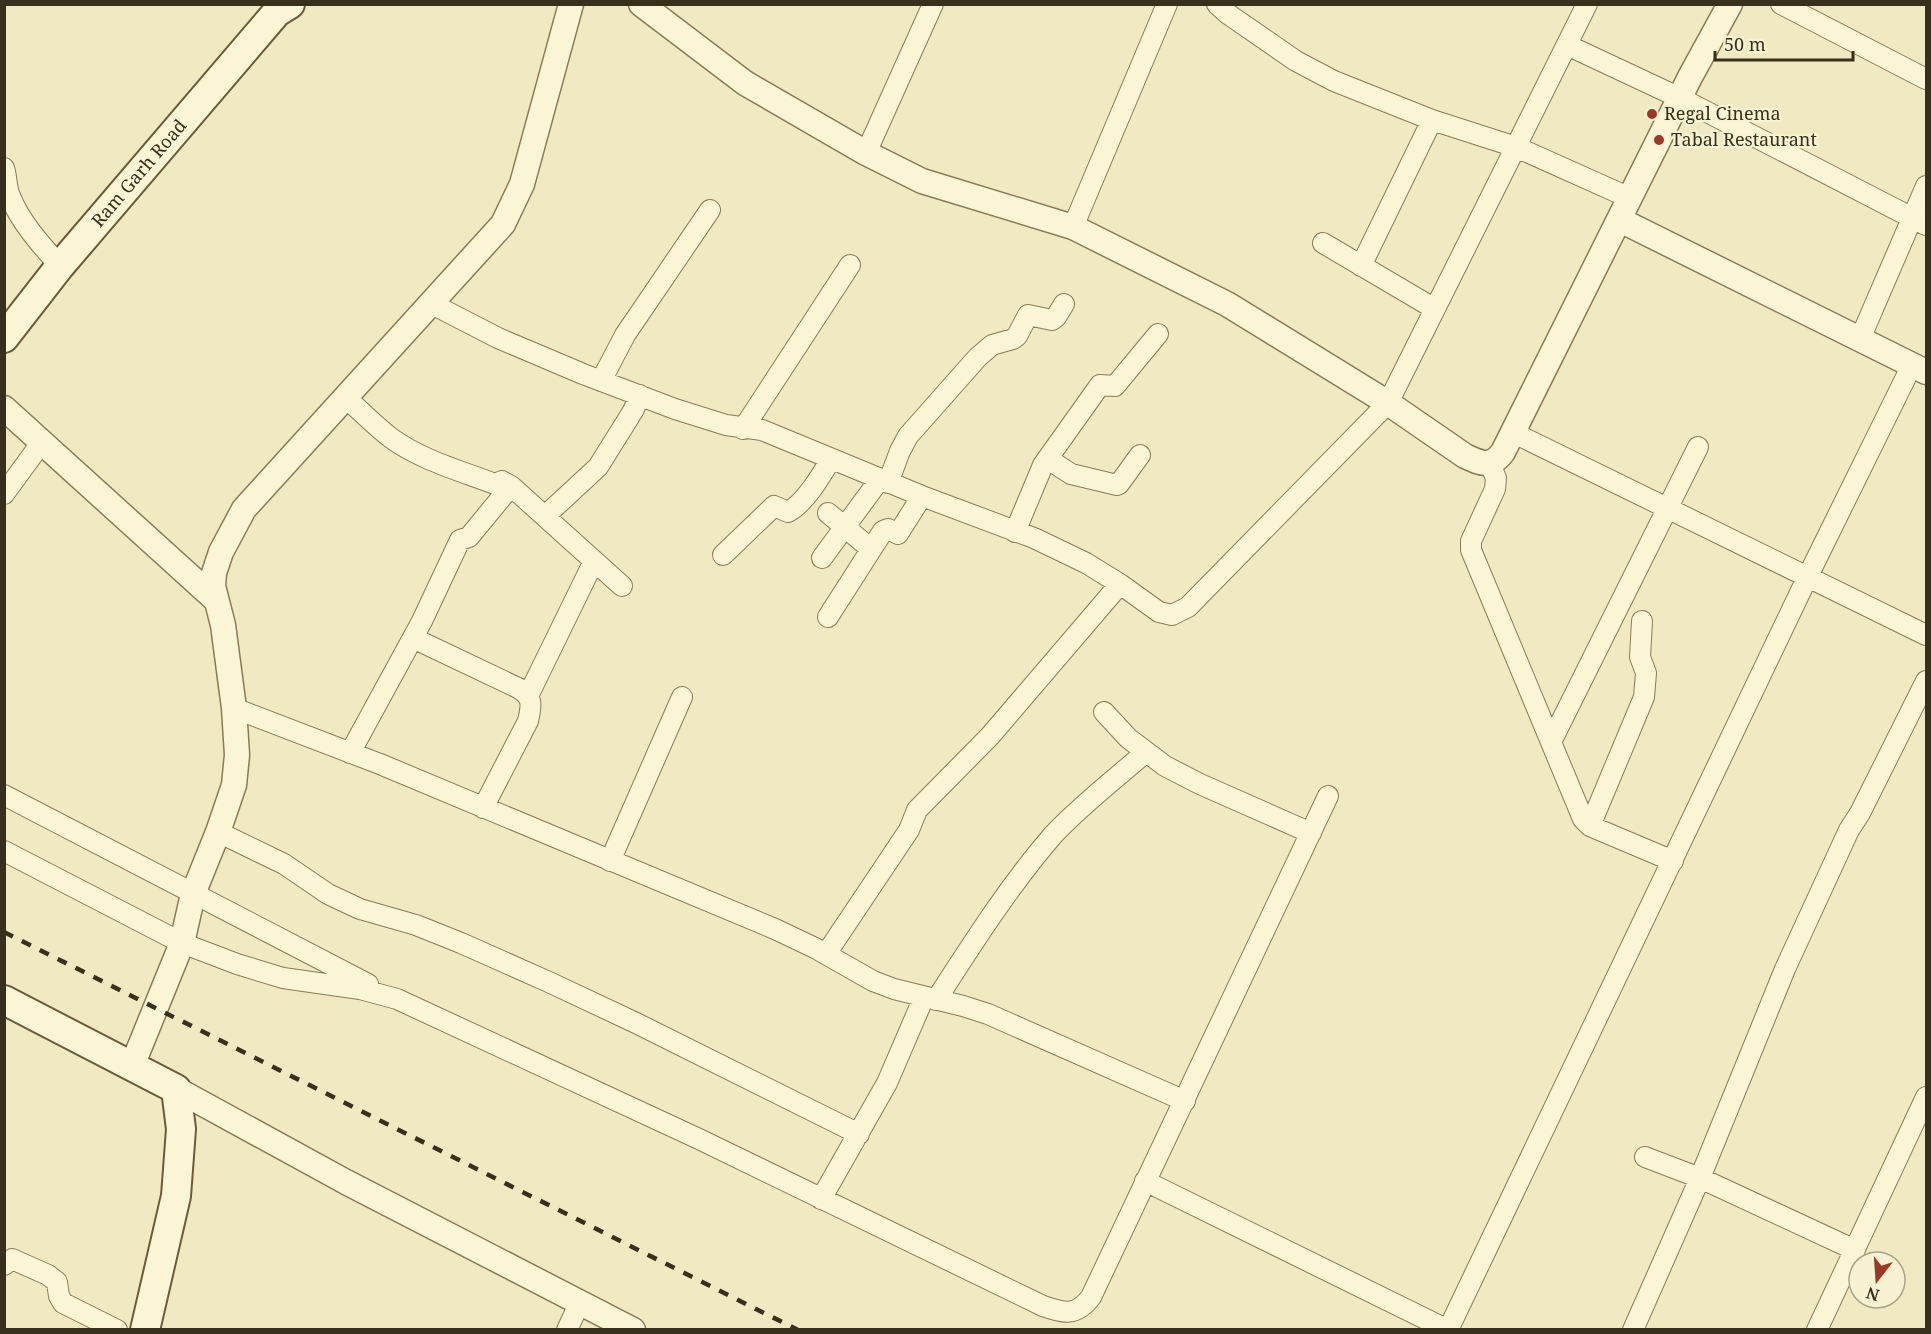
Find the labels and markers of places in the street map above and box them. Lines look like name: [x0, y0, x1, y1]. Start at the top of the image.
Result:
place label: Regal Cinema: [1664, 101, 1781, 125]
marker: Regal Cinema: [1645, 107, 1659, 121]
place label: Tabal Restaurant: [1671, 127, 1817, 151]
marker: Tabal Restaurant: [1652, 133, 1666, 147]

